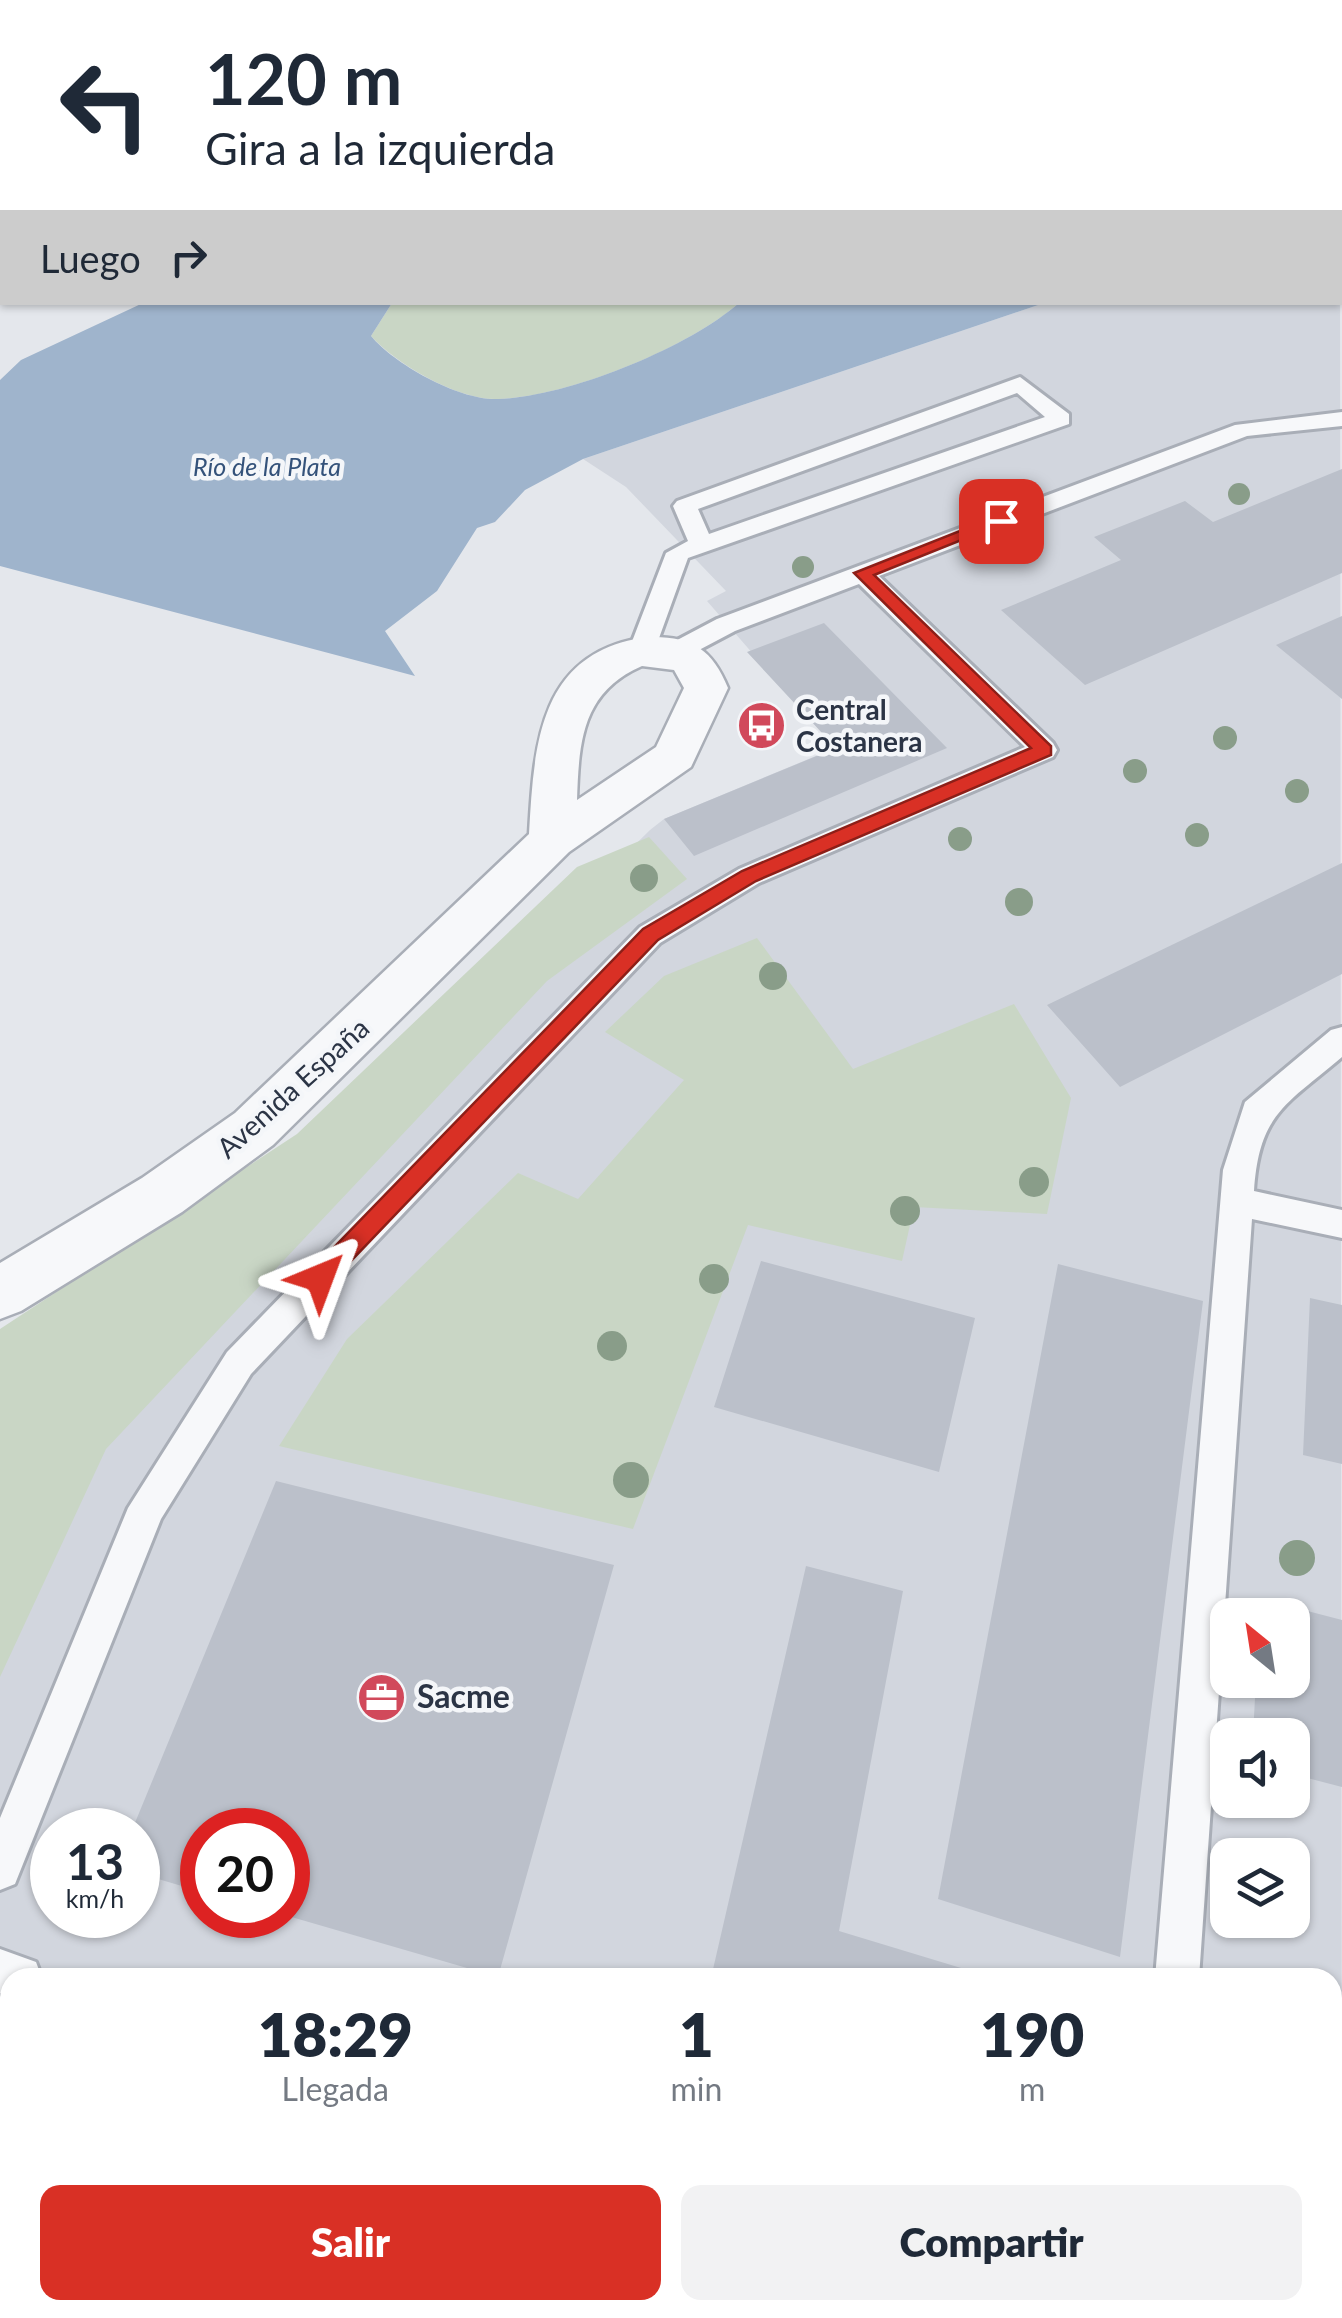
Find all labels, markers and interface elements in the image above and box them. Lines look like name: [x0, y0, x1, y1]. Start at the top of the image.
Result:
text: 120 m: [205, 36, 402, 120]
icon: left: [40, 40, 170, 170]
text: Gira a la izquierda: [205, 121, 555, 175]
icon: right: [161, 230, 216, 285]
text: Luego: [40, 235, 141, 281]
water label: Río de la Plata: [193, 451, 341, 481]
pin: [959, 479, 1044, 564]
icon: arrive: [974, 494, 1029, 549]
place label: Central Costanera: [796, 692, 922, 758]
bus stop icon: Central Costanera: [735, 700, 787, 752]
street label: Avenida España: [209, 1010, 375, 1164]
position arrow: [268, 1226, 372, 1330]
north arrow: [1210, 1598, 1310, 1698]
map controls: [1210, 1598, 1310, 1938]
office icon: Sacme: [356, 1671, 408, 1723]
place label: Sacme: [417, 1676, 510, 1715]
button: sound: [1210, 1718, 1310, 1818]
speed limit sign: 20: [180, 1808, 310, 1938]
text: 13: [66, 1831, 124, 1891]
button: layers: [1210, 1838, 1310, 1938]
text: km/h: [66, 1883, 124, 1913]
text: 18:29: [258, 1998, 413, 2070]
text: 1: [679, 1998, 714, 2070]
text: 190: [980, 1998, 1084, 2070]
text: Llegada: [282, 2069, 389, 2108]
text: min: [670, 2069, 722, 2108]
text: m: [1019, 2069, 1045, 2108]
button: Salir: [40, 2185, 661, 2300]
button: Compartir: [681, 2185, 1302, 2300]

